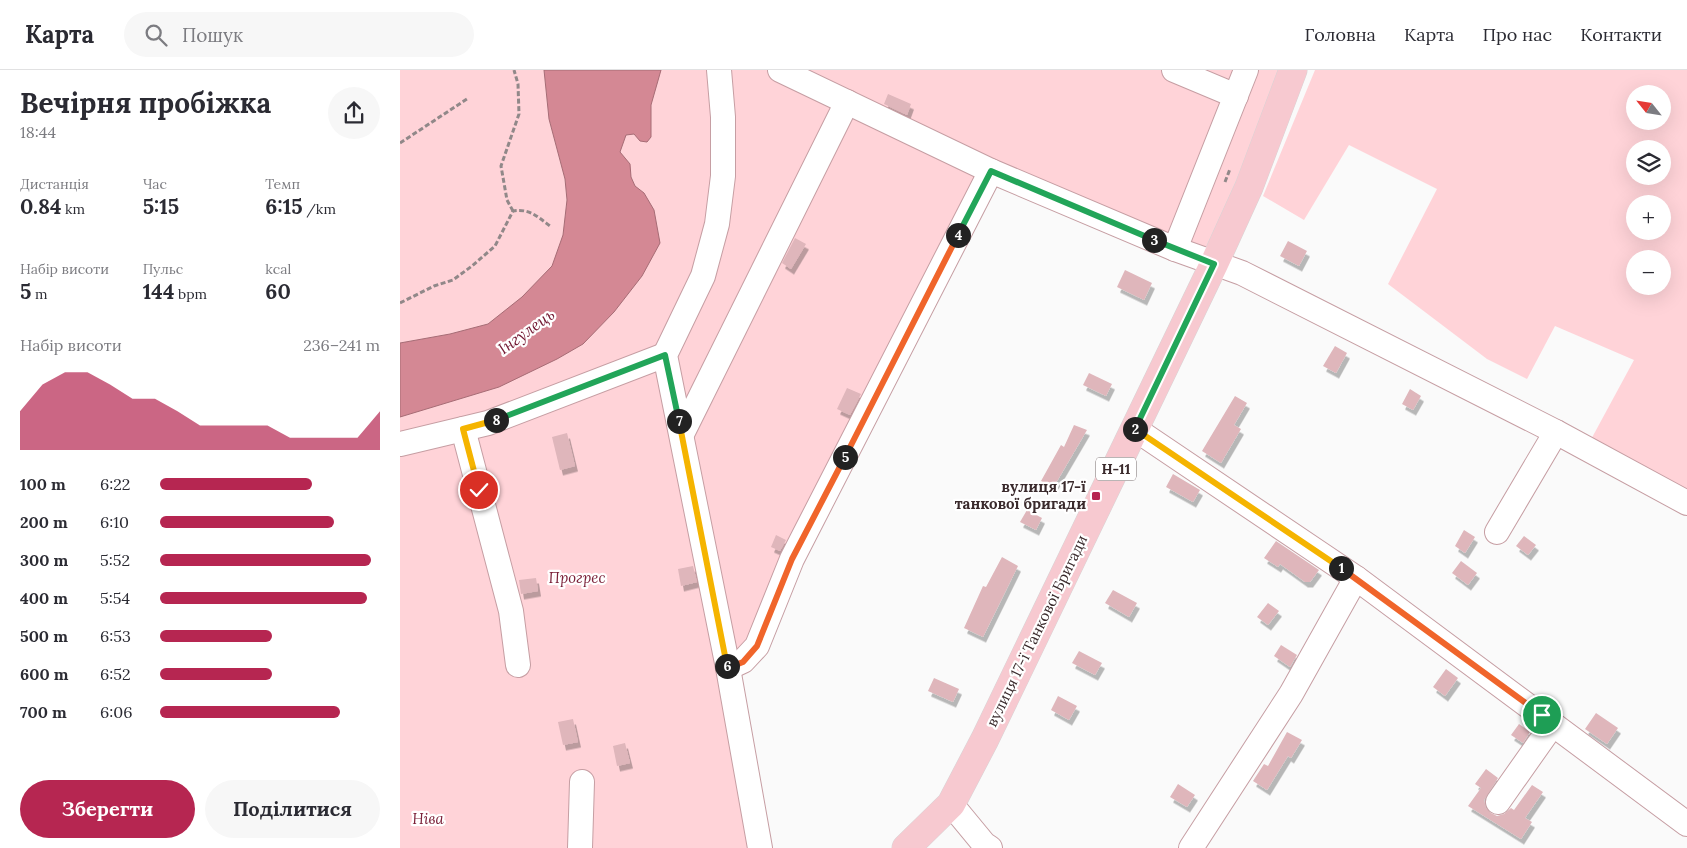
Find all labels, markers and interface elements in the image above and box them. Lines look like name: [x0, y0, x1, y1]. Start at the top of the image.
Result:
search box: [124, 12, 474, 57]
text: Карта: [25, 19, 94, 50]
icon: search: [142, 21, 170, 49]
text: Пошук: [182, 23, 243, 47]
text: Головна: [1304, 23, 1376, 46]
text: Карта: [1404, 23, 1454, 46]
text: Про нас: [1482, 23, 1552, 46]
text: Контакти: [1580, 23, 1662, 46]
text: Вечірня пробіжка: [20, 85, 271, 121]
north arrow: [1626, 85, 1671, 130]
map controls: [1626, 85, 1671, 295]
button: share: [328, 87, 380, 139]
text: 18:44: [20, 122, 56, 142]
button: layers: [1626, 140, 1671, 185]
text: Дистанція: [20, 175, 89, 193]
text: Час: [143, 175, 167, 193]
text: Темп: [265, 175, 300, 193]
text: 0.84: [20, 193, 61, 220]
text: 5:15: [143, 193, 179, 220]
text: 6:15: [265, 193, 303, 220]
button: +: [1626, 195, 1671, 240]
text: km: [61, 200, 85, 218]
text: /km: [303, 200, 336, 218]
pin: 4: [946, 222, 970, 248]
text: 4: [955, 226, 962, 244]
pin: 3: [1142, 228, 1166, 252]
text: 3: [1151, 231, 1158, 249]
button: −: [1626, 250, 1671, 295]
text: Набір висоти: [20, 260, 109, 278]
text: Пульс: [143, 260, 183, 278]
text: kcal: [265, 260, 291, 278]
text: 5: [20, 278, 31, 305]
text: 144: [143, 278, 174, 305]
text: 60: [265, 278, 291, 305]
text: m: [31, 285, 48, 303]
text: bpm: [174, 285, 207, 303]
water label: Інгулець: [494, 304, 558, 358]
text: Набір висоти: [20, 335, 122, 355]
text: 236–241 m: [303, 335, 380, 355]
pin: 8: [484, 408, 508, 432]
pin: 7: [666, 408, 692, 434]
text: 8: [492, 411, 501, 429]
text: 7: [676, 412, 683, 430]
pin: 2: [1122, 416, 1148, 442]
text: 2: [1132, 420, 1139, 438]
pin: 5: [832, 444, 858, 470]
text: 5: [842, 448, 849, 466]
road number: Н-11: [1096, 458, 1136, 480]
pin: [458, 469, 500, 511]
text: 100 m: [20, 474, 66, 494]
text: 6:22: [100, 474, 130, 494]
icon: check: [465, 476, 493, 504]
place label: вулиця 17-ї танкової бригади: [955, 477, 1086, 513]
marker: вулиця 17-ї танкової бригади: [1090, 490, 1102, 502]
text: 200 m: [20, 512, 68, 532]
text: 6:10: [100, 512, 129, 532]
street label: вулиця 17-ї Танкової Бригади: [982, 532, 1091, 730]
text: 300 m: [20, 550, 68, 570]
text: 5:52: [100, 550, 130, 570]
pin: 1: [1328, 556, 1354, 580]
text: 1: [1339, 559, 1344, 577]
park label: Прогрес: [548, 568, 606, 587]
text: 400 m: [20, 588, 68, 608]
text: 5:54: [100, 588, 130, 608]
text: 500 m: [20, 626, 68, 646]
text: 6:53: [100, 626, 131, 646]
pin: 6: [714, 654, 740, 678]
text: 6: [723, 657, 732, 675]
text: 600 m: [20, 664, 68, 684]
text: 6:52: [100, 664, 131, 684]
pin: [1521, 694, 1563, 736]
icon: arrive: [1528, 701, 1556, 729]
text: 700 m: [20, 702, 67, 722]
text: 6:06: [100, 702, 132, 722]
button: Зберегти: [20, 780, 195, 838]
button: Поділитися: [205, 780, 380, 838]
park label: Ніва: [412, 809, 445, 828]

